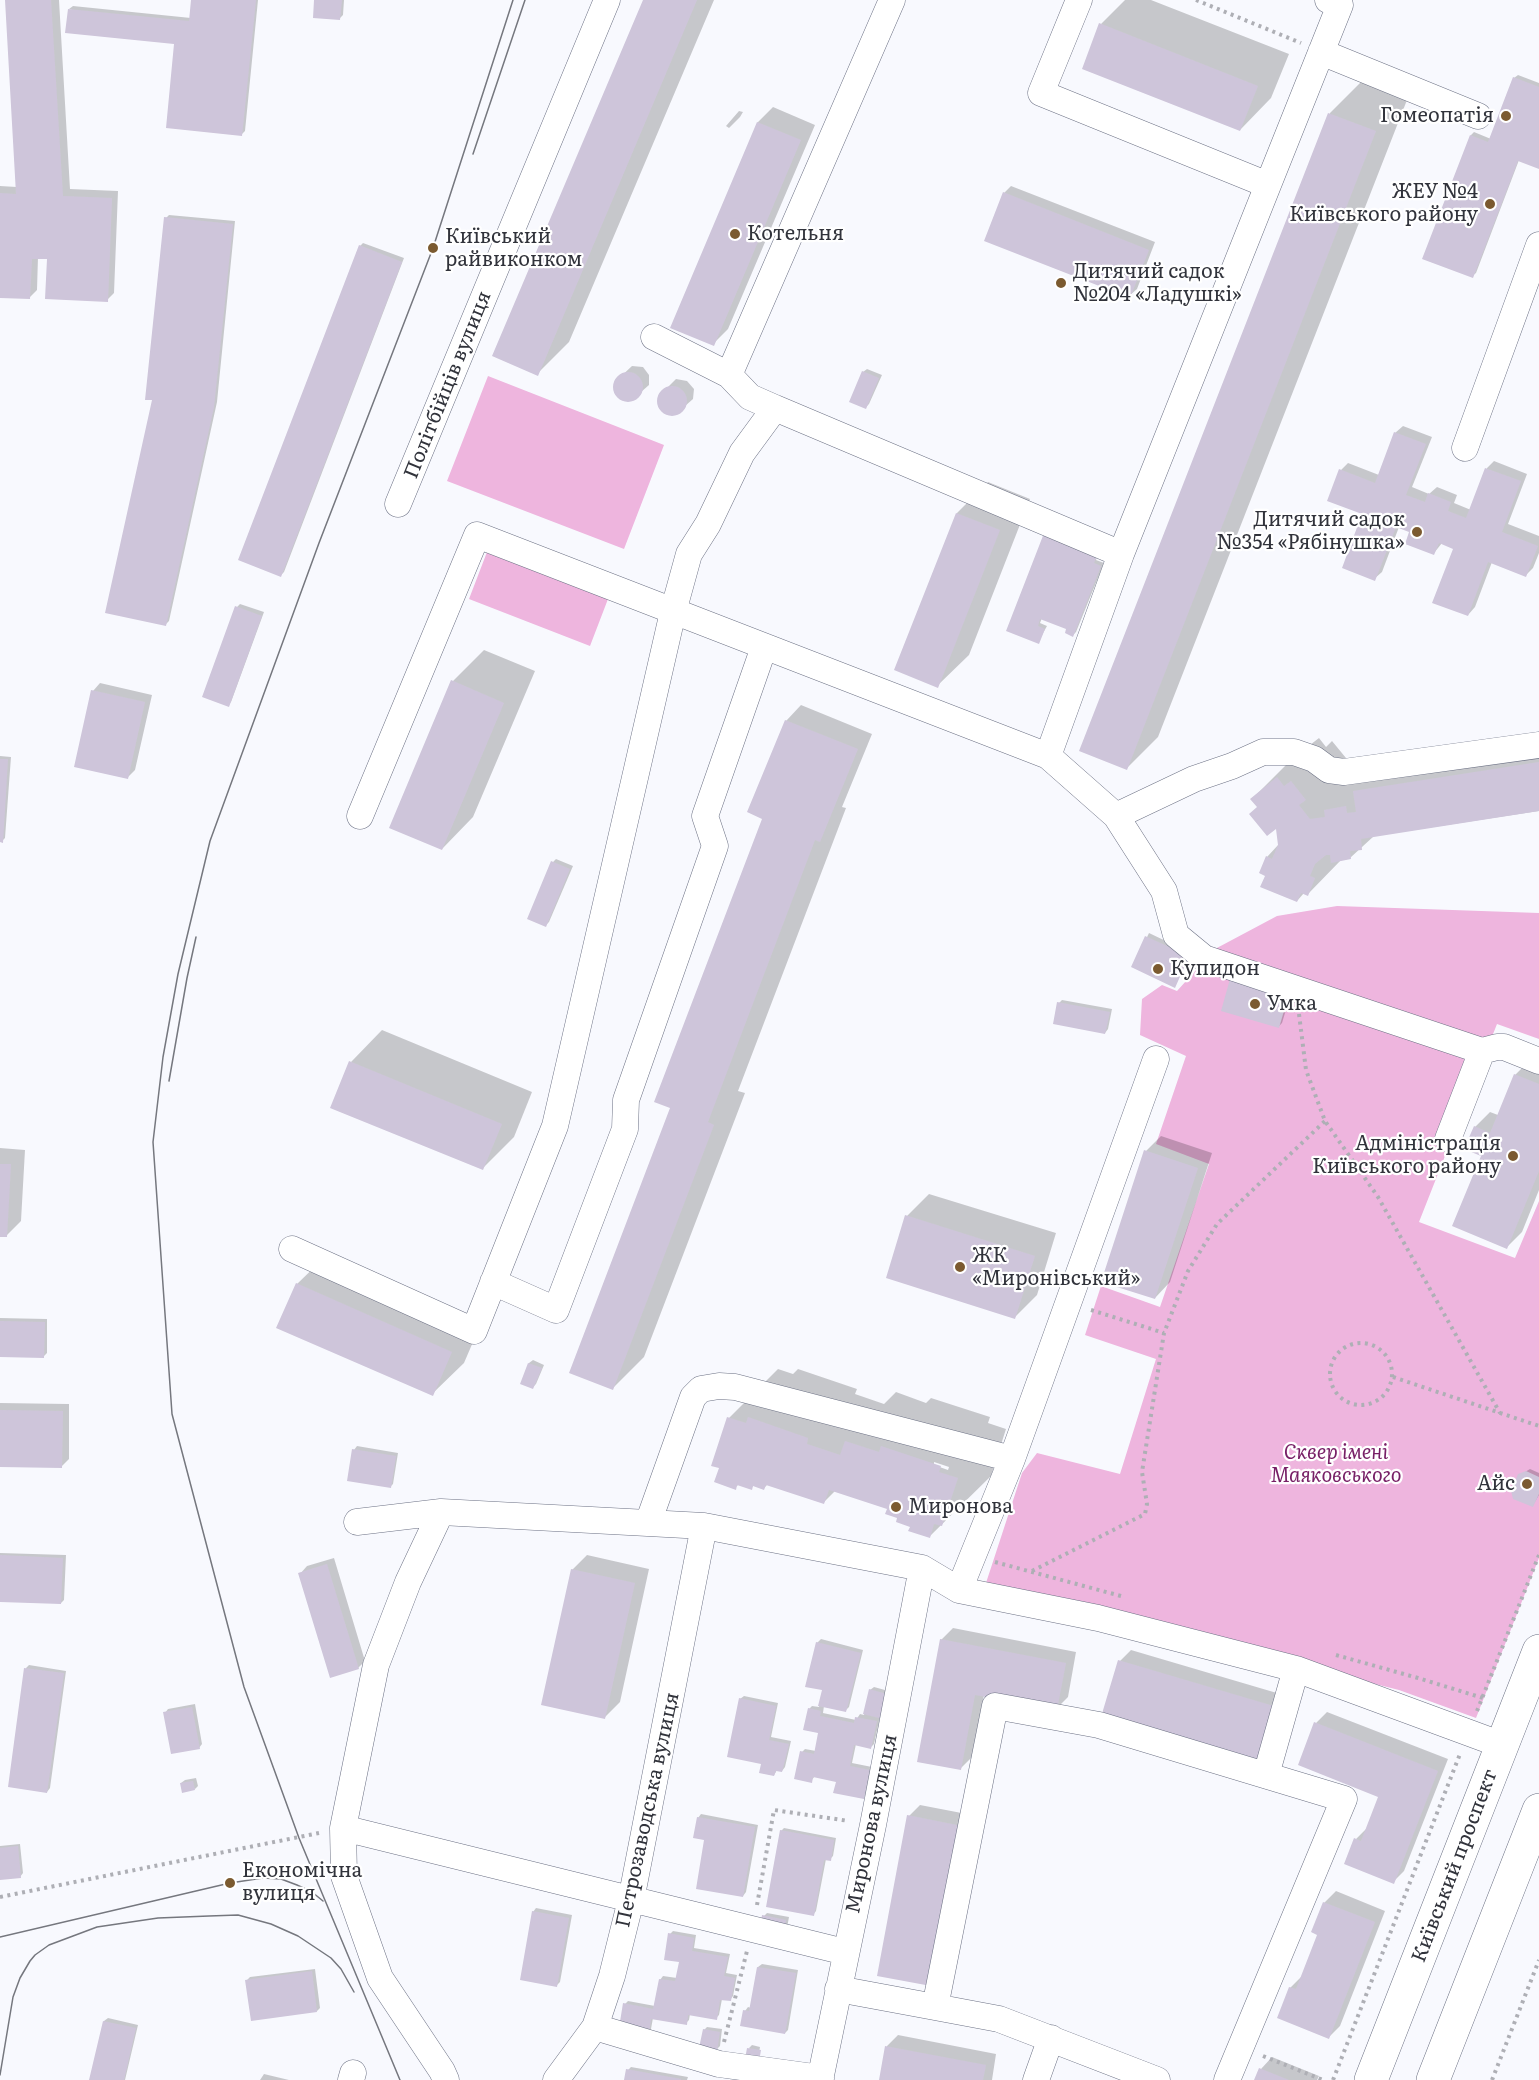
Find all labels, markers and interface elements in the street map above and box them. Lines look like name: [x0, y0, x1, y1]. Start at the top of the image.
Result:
place label: Гомеопатія: [1380, 104, 1494, 128]
marker: Гомеопатія: [1499, 109, 1513, 123]
place label: ЖЕУ №4 Київського району: [1289, 180, 1478, 227]
marker: ЖЕУ №4 Київського району: [1483, 197, 1497, 211]
place label: Котельня: [747, 222, 844, 246]
place label: Київський райвиконком: [445, 225, 582, 272]
marker: Котельня: [728, 227, 742, 241]
marker: Київський райвиконком: [426, 241, 440, 255]
place label: Дитячий садок №204 «Ладушкі»: [1073, 260, 1242, 307]
marker: Дитячий садок №204 «Ладушкі»: [1054, 276, 1068, 290]
street label: Політбійців вулиця: [399, 288, 497, 482]
place label: Дитячий садок №354 «Рябінушка»: [1216, 508, 1405, 555]
marker: Дитячий садок №354 «Рябінушка»: [1410, 525, 1424, 539]
place label: Купидон: [1170, 957, 1260, 981]
marker: Купидон: [1151, 962, 1165, 976]
place label: Умка: [1267, 992, 1317, 1016]
marker: Умка: [1248, 997, 1262, 1011]
place label: Адміністрація Київського району: [1312, 1132, 1501, 1179]
marker: Адміністрація Київського району: [1506, 1149, 1520, 1163]
place label: ЖК «Миронівський»: [972, 1244, 1141, 1291]
marker: ЖК «Миронівський»: [953, 1260, 967, 1274]
park label: Сквер імені Маяковського: [1270, 1441, 1402, 1488]
place label: Айс: [1477, 1472, 1515, 1496]
marker: Айс: [1520, 1477, 1534, 1491]
place label: Миронова: [908, 1495, 1013, 1519]
marker: Миронова: [889, 1500, 903, 1514]
street label: Петрозаводська вулиця: [611, 1690, 685, 1930]
street label: Миронова вулиця: [841, 1732, 903, 1916]
street label: Київський проспект: [1407, 1766, 1503, 1966]
place label: Економічна вулиця: [242, 1859, 362, 1906]
marker: Економічна вулиця: [223, 1876, 237, 1890]

